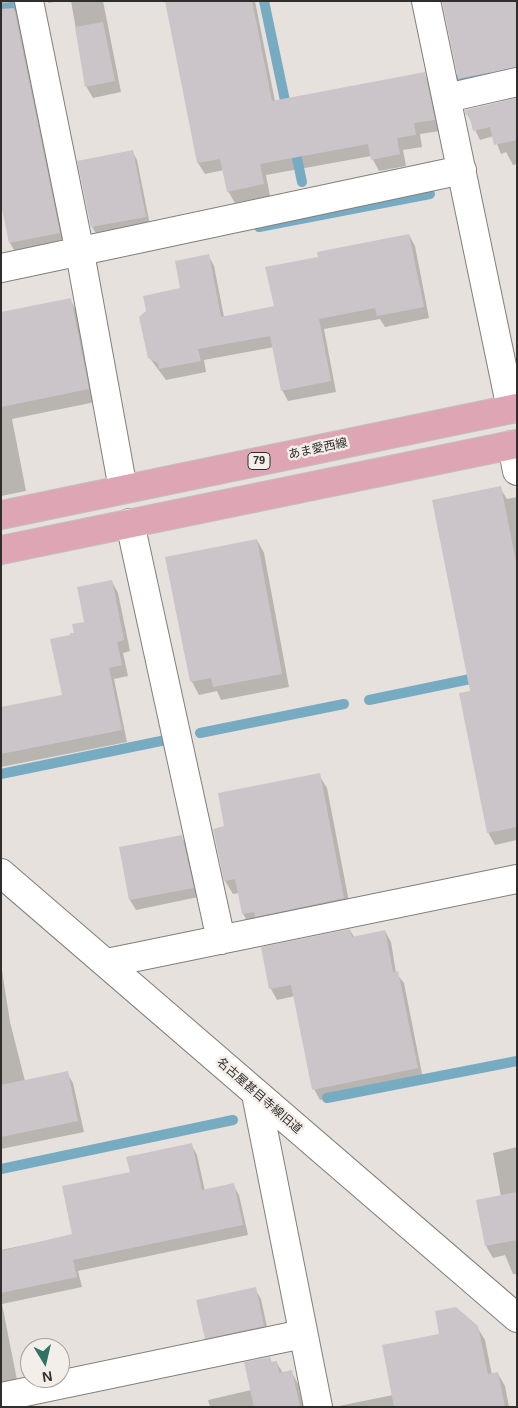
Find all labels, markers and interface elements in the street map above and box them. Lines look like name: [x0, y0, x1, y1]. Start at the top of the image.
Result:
street label: あま愛西線: [287, 436, 349, 462]
road number: 79: [248, 452, 270, 470]
street label: 名古屋甚目寺線旧道: [214, 1055, 304, 1137]
north arrow: [20, 1338, 70, 1388]
text: N: [41, 1368, 53, 1386]

